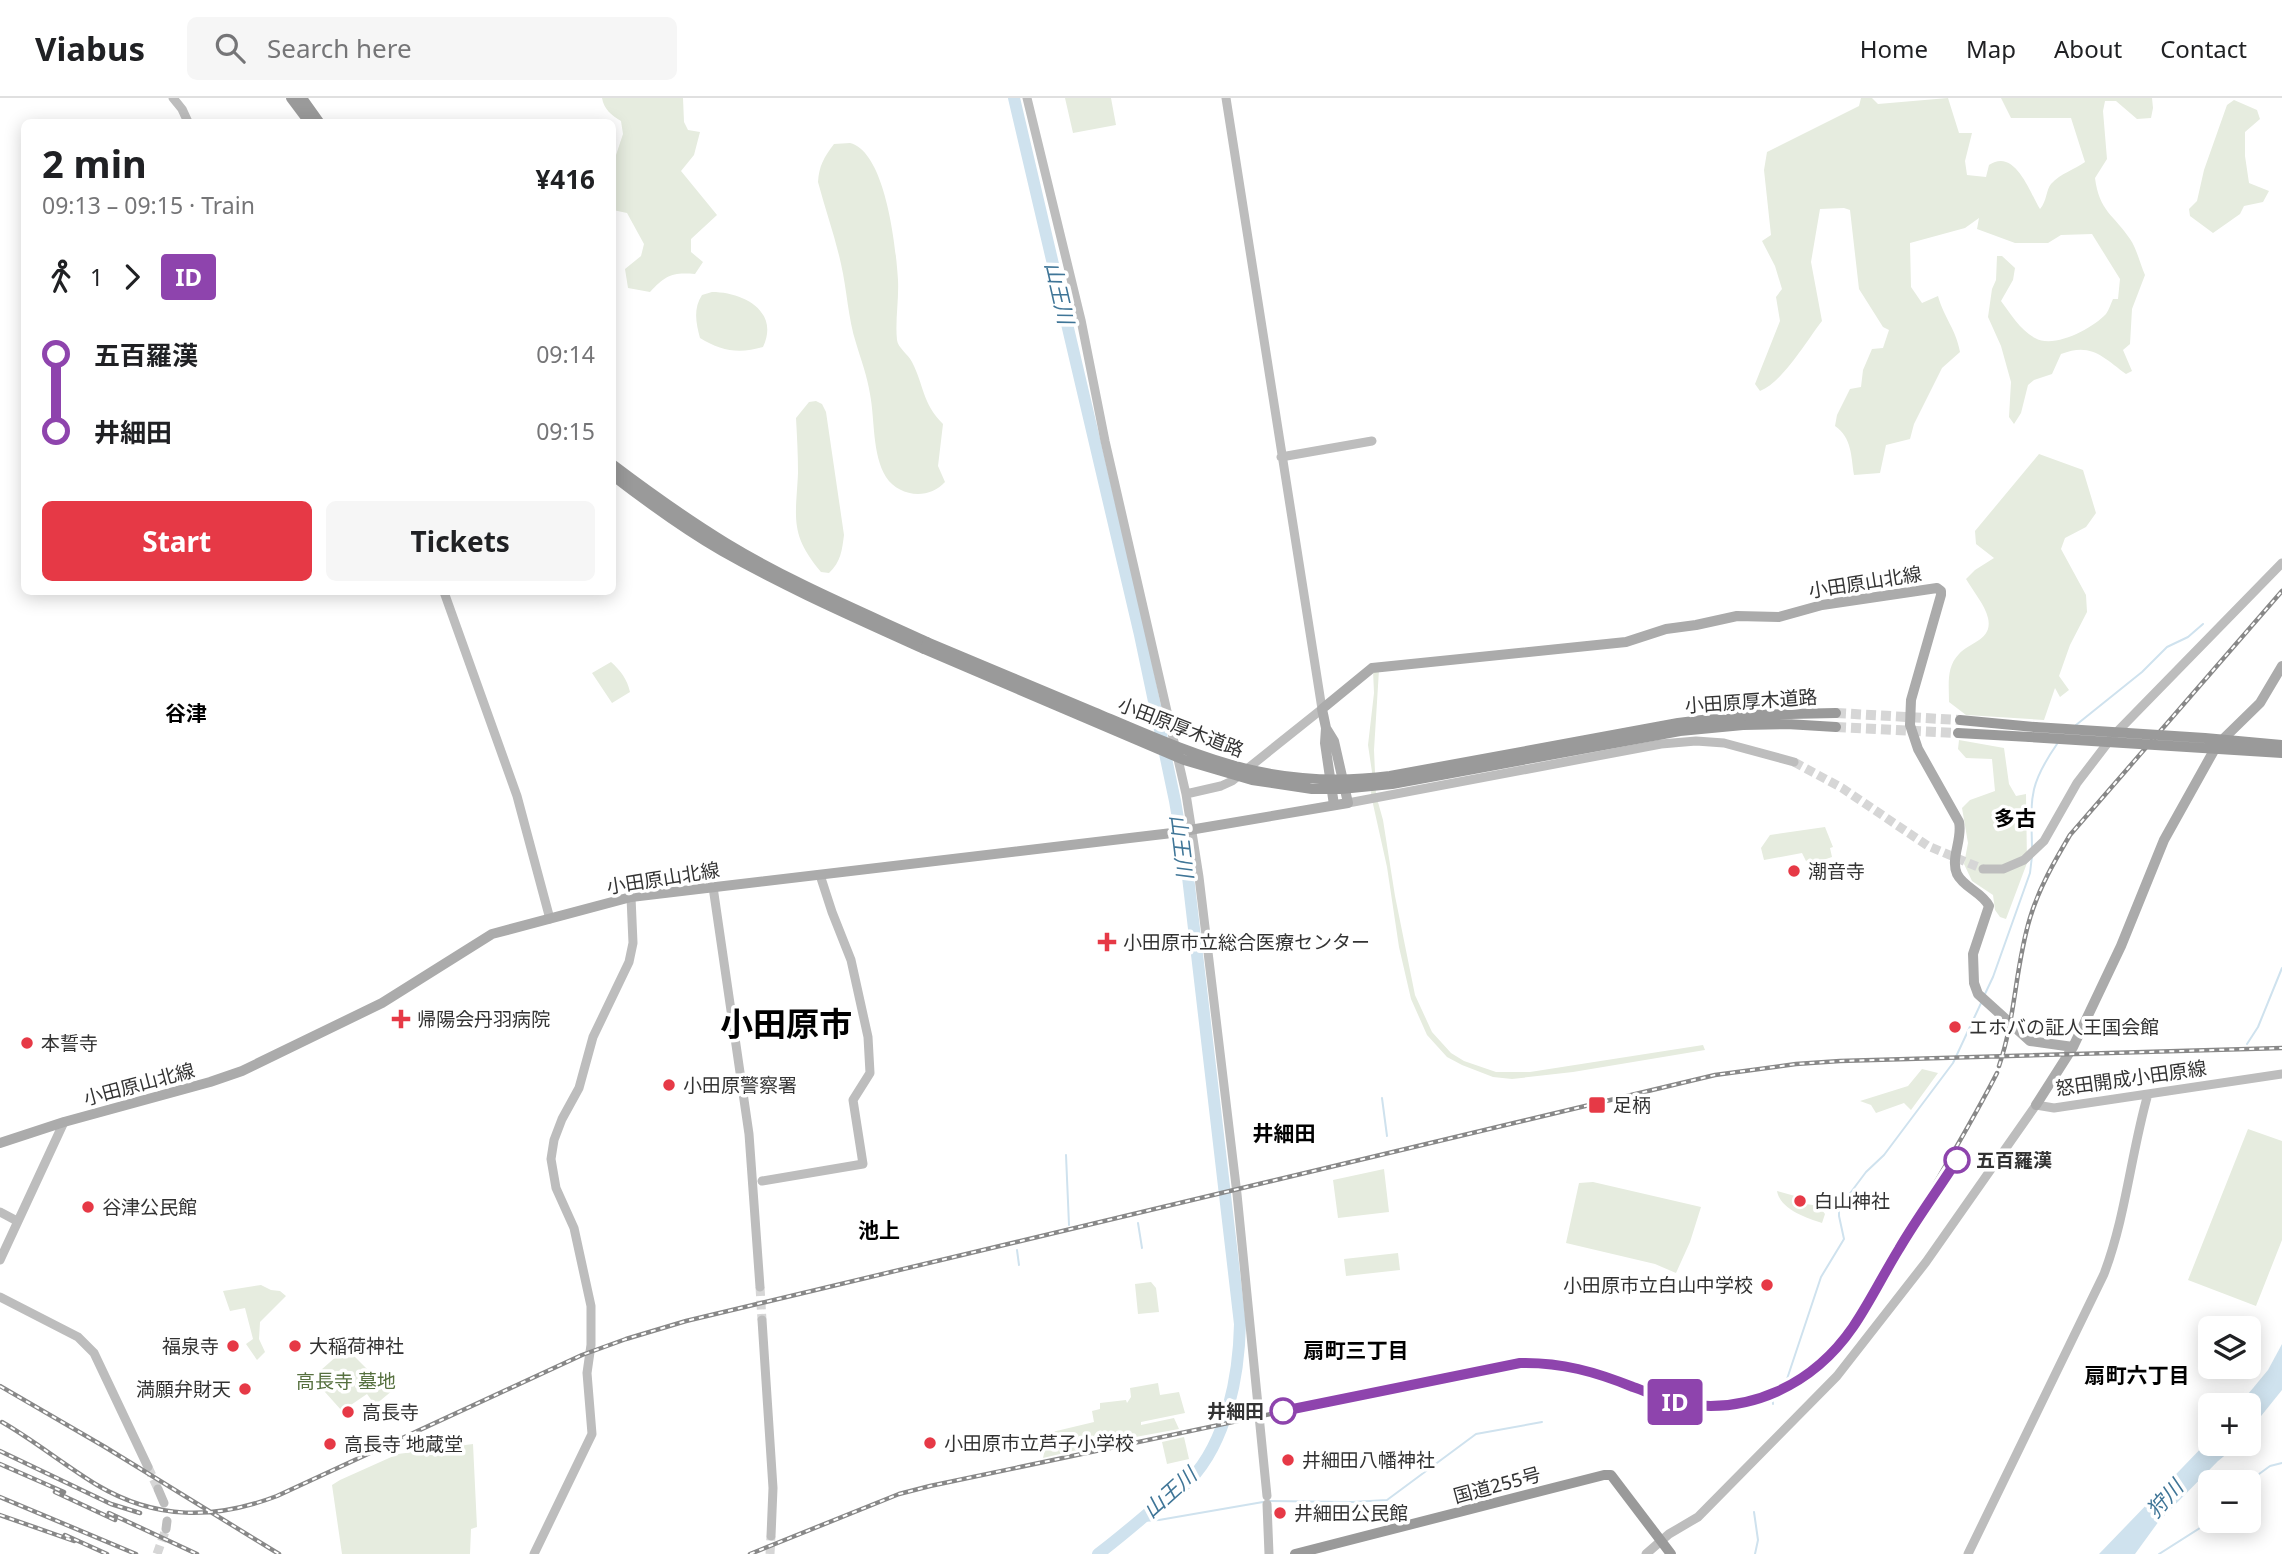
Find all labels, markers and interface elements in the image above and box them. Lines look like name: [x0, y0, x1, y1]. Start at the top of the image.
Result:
search box: [187, 17, 677, 80]
text: Viabus: [35, 26, 145, 71]
icon: search: [211, 29, 249, 67]
text: Search here: [267, 30, 412, 66]
text: Home: [1860, 32, 1928, 65]
text: Map: [1966, 32, 2016, 65]
text: About: [2054, 32, 2122, 65]
text: Contact: [2160, 32, 2247, 65]
text: 2 min: [42, 137, 147, 189]
text: ¥416: [536, 161, 595, 197]
text: 09:13 – 09:15 · Train: [42, 189, 255, 221]
icon: walk: [42, 258, 80, 296]
icon: forward: [113, 258, 151, 296]
water label: 山王川: [1039, 259, 1081, 329]
text: ID: [175, 260, 202, 293]
text: 1: [90, 261, 103, 293]
text: 五百羅漢: [94, 337, 198, 373]
text: 09:14: [536, 338, 595, 370]
text: 井細田: [94, 414, 172, 450]
text: 09:15: [536, 415, 595, 447]
button: Start: [42, 501, 312, 581]
button: Tickets: [326, 501, 595, 581]
street label: 小田原山北線: [1807, 560, 1923, 604]
street label: 小田原厚木道路: [1684, 683, 1818, 719]
street label: 小田原厚木道路: [1114, 691, 1248, 763]
district label: 谷津: [165, 699, 207, 727]
district label: 多古: [1994, 804, 2036, 832]
water label: 山王川: [1164, 813, 1200, 881]
street label: 小田原山北線: [605, 856, 721, 900]
place label: 潮音寺: [1808, 858, 1865, 884]
marker: 潮音寺: [1786, 863, 1802, 879]
place label: 小田原市立総合医療センター: [1123, 929, 1370, 955]
marker: 小田原市立総合医療センター: [1097, 932, 1117, 952]
district label: 小田原市: [720, 1001, 852, 1046]
place label: 帰陽会丹羽病院: [417, 1006, 550, 1032]
marker: 帰陽会丹羽病院: [391, 1009, 411, 1029]
place label: エホバの証人王国会館: [1969, 1014, 2159, 1040]
marker: エホバの証人王国会館: [1947, 1019, 1963, 1035]
place label: 本誓寺: [41, 1030, 98, 1056]
marker: 本誓寺: [19, 1035, 35, 1051]
street label: 怒田開成小田原線: [2054, 1055, 2208, 1101]
street label: 小田原山北線: [81, 1057, 197, 1111]
place label: 小田原警察署: [683, 1072, 797, 1098]
marker: 小田原警察署: [661, 1077, 677, 1093]
place label: 足柄: [1613, 1092, 1651, 1118]
marker: 足柄: [1587, 1095, 1607, 1115]
district label: 井細田: [1253, 1119, 1316, 1147]
marker: 五百羅漢: [1944, 1147, 1970, 1173]
place label: 五百羅漢: [1976, 1147, 2052, 1173]
place label: 白山神社: [1814, 1188, 1890, 1214]
marker: 白山神社: [1792, 1193, 1808, 1209]
place label: 谷津公民館: [102, 1194, 197, 1220]
marker: 谷津公民館: [80, 1199, 96, 1215]
district label: 池上: [858, 1216, 900, 1244]
place label: 小田原市立白山中学校: [1563, 1272, 1753, 1298]
marker: 小田原市立白山中学校: [1759, 1277, 1775, 1293]
map controls: [2198, 1316, 2261, 1533]
button: layers: [2198, 1316, 2261, 1379]
place label: 福泉寺: [162, 1333, 219, 1359]
place label: 大稲荷神社: [309, 1333, 404, 1359]
district label: 扇町三丁目: [1304, 1336, 1409, 1364]
marker: 福泉寺: [225, 1338, 241, 1354]
marker: 大稲荷神社: [287, 1338, 303, 1354]
district label: 扇町六丁目: [2085, 1361, 2190, 1389]
park label: 高長寺 墓地: [296, 1368, 396, 1394]
place label: 満願弁財天: [136, 1376, 231, 1402]
line badge: ID: [1644, 1379, 1706, 1425]
marker: 満願弁財天: [237, 1381, 253, 1397]
text: ID: [1662, 1385, 1688, 1418]
button: +: [2198, 1393, 2261, 1456]
place label: 井細田: [1207, 1398, 1264, 1424]
marker: 井細田: [1270, 1398, 1296, 1424]
place label: 高長寺: [362, 1399, 419, 1425]
marker: 高長寺: [340, 1404, 356, 1420]
place label: 小田原市立芦子小学校: [944, 1430, 1134, 1456]
place label: 高長寺 地蔵堂: [344, 1431, 463, 1457]
marker: 小田原市立芦子小学校: [922, 1435, 938, 1451]
marker: 高長寺 地蔵堂: [322, 1436, 338, 1452]
place label: 井細田八幡神社: [1302, 1447, 1435, 1473]
marker: 井細田八幡神社: [1280, 1452, 1296, 1468]
water label: 山王川: [1137, 1459, 1204, 1524]
street label: 国道255号: [1450, 1461, 1544, 1509]
button: −: [2198, 1470, 2261, 1533]
water label: 狩川: [2140, 1472, 2190, 1523]
place label: 井細田公民館: [1294, 1500, 1408, 1526]
marker: 井細田公民館: [1272, 1505, 1288, 1521]

